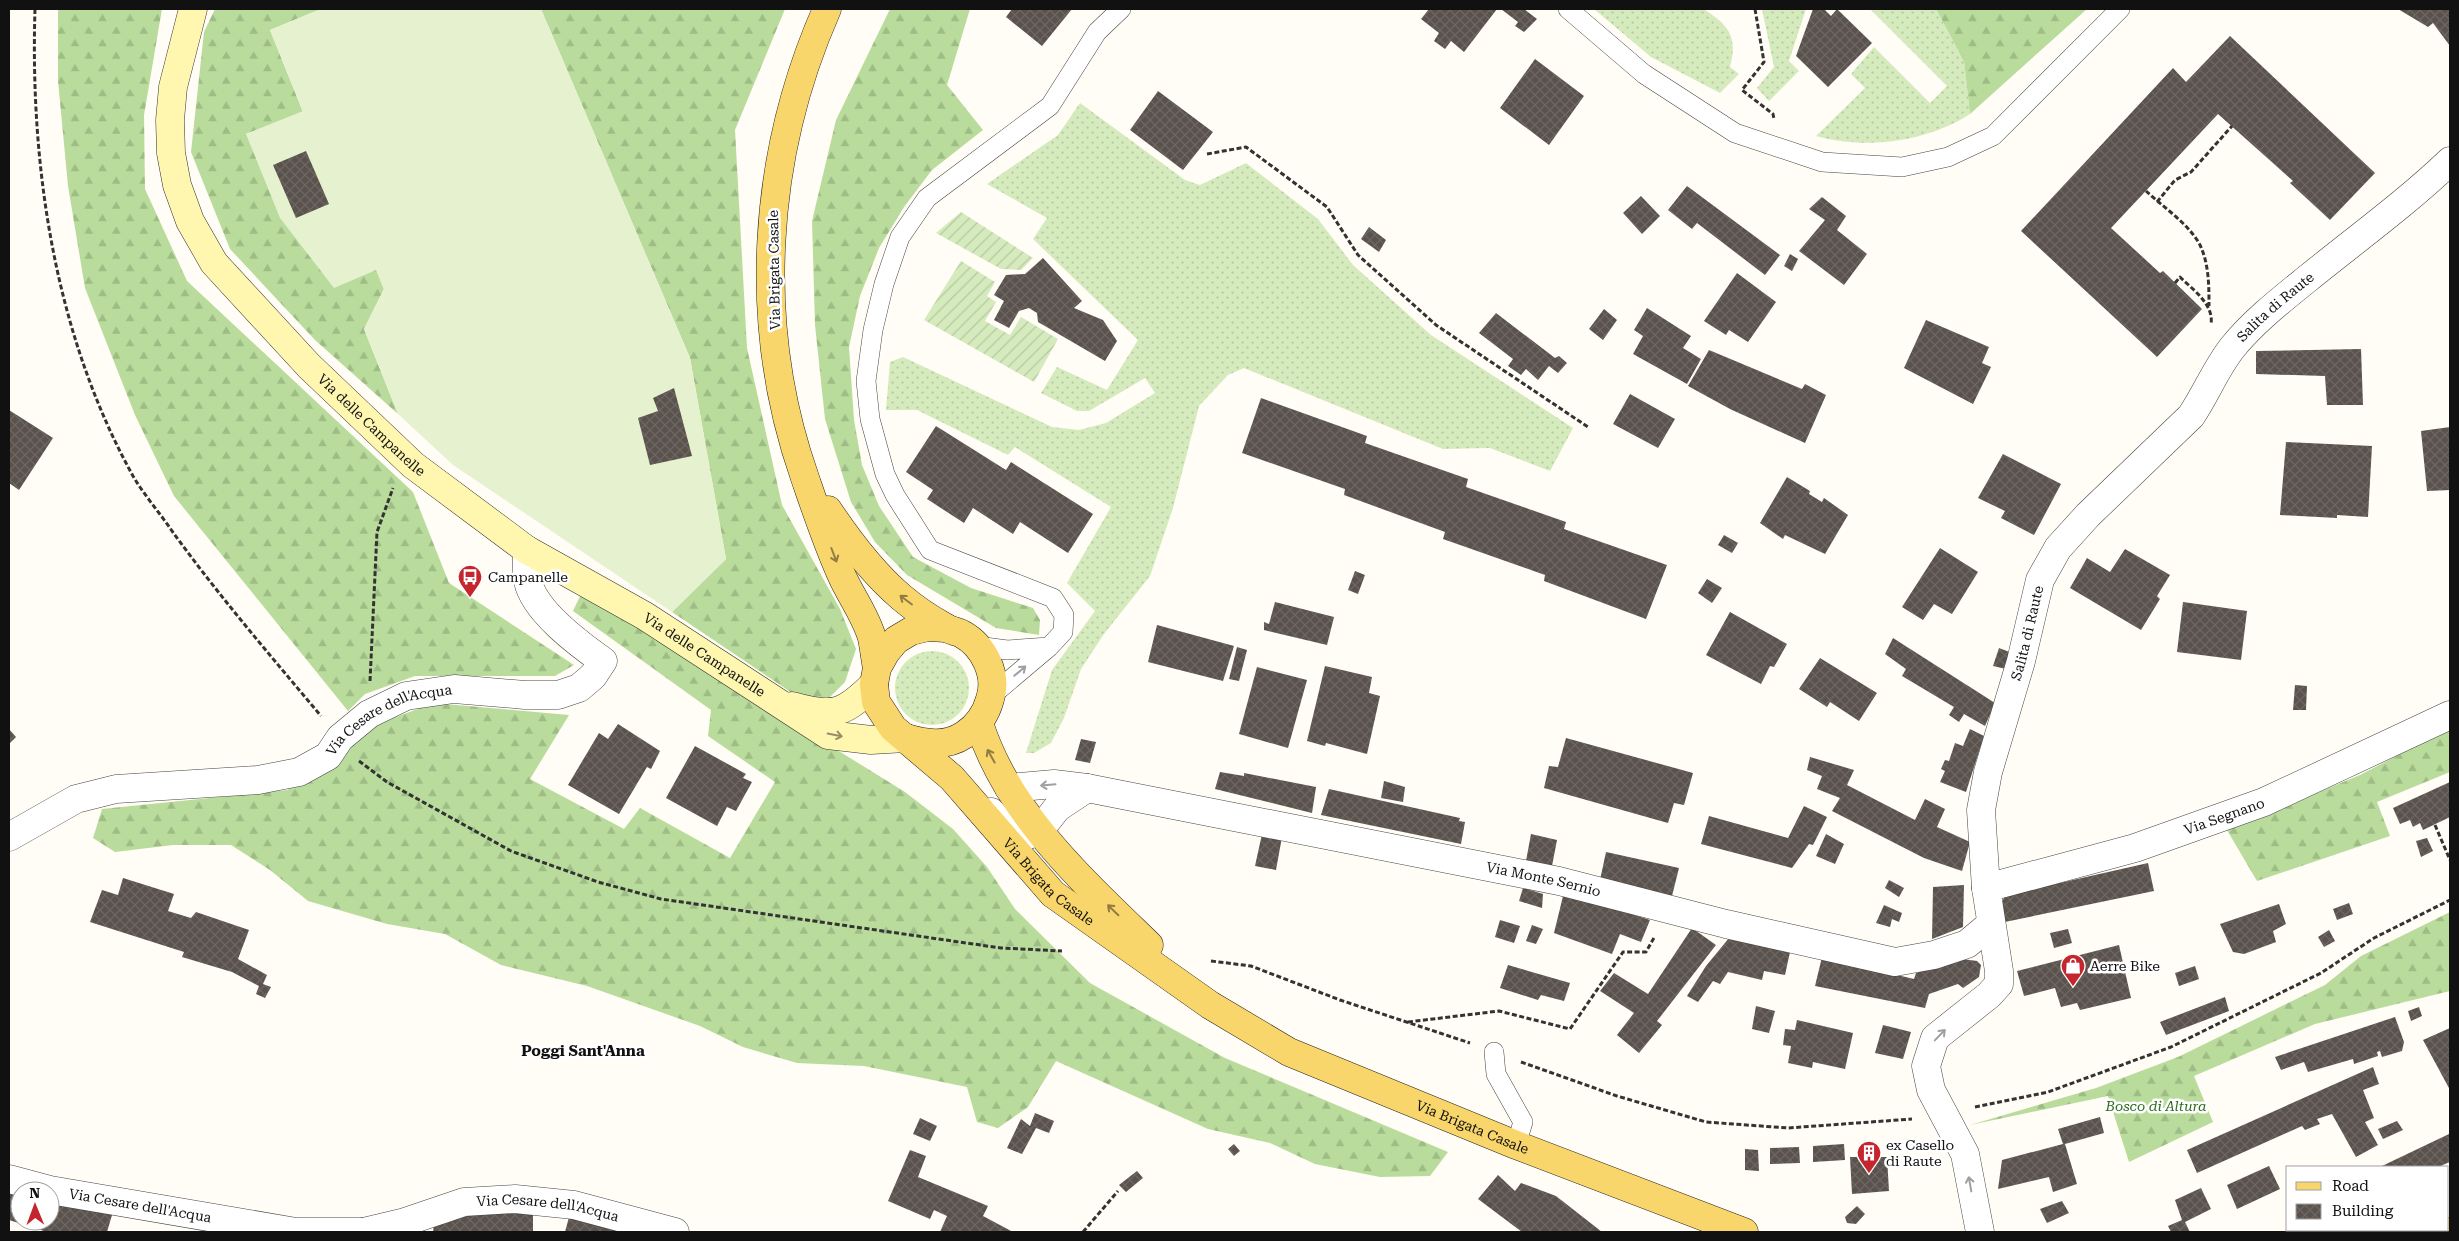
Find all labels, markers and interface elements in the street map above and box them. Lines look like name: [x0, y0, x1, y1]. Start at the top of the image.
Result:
street label: Via Brigata Casale: [765, 209, 783, 330]
street label: Salita di Raute: [2233, 269, 2317, 345]
street label: Via delle Campanelle: [314, 371, 429, 480]
one-way arrow: [830, 546, 839, 562]
bus stop icon: Campanelle: [457, 564, 483, 598]
place label: Campanelle: [488, 569, 568, 585]
street label: Salita di Raute: [2008, 584, 2046, 682]
one-way arrow: [899, 595, 913, 605]
street label: Via delle Campanelle: [641, 609, 769, 700]
one-way arrow: [1013, 666, 1026, 677]
street label: Via Cesare dell'Acqua: [323, 681, 453, 758]
one-way arrow: [826, 731, 842, 740]
one-way arrow: [986, 749, 996, 763]
one-way arrow: [1040, 781, 1056, 790]
street label: Via Segnano: [2182, 795, 2267, 838]
street label: Via Brigata Casale: [1000, 835, 1098, 929]
street label: Via Monte Sernio: [1485, 859, 1603, 899]
one-way arrow: [1107, 904, 1119, 916]
shop icon: Aerre Bike: [2060, 953, 2086, 987]
place label: Aerre Bike: [2090, 958, 2160, 974]
one-way arrow: [1934, 1029, 1946, 1041]
district label: Poggi Sant'Anna: [521, 1042, 645, 1060]
street label: Via Brigata Casale: [1414, 1097, 1531, 1157]
park label: Bosco di Altura: [2105, 1098, 2206, 1114]
place label: ex Casello di Raute: [1886, 1137, 1954, 1169]
building icon: ex Casello di Raute: [1856, 1140, 1882, 1174]
legend: [2286, 1166, 2449, 1231]
one-way arrow: [1965, 1177, 1975, 1193]
text: Road: [2332, 1177, 2369, 1195]
north arrow: [10, 1181, 60, 1231]
text: N: [29, 1185, 41, 1201]
street label: Via Cesare dell'Acqua: [68, 1185, 213, 1226]
street label: Via Cesare dell'Acqua: [476, 1191, 621, 1225]
text: Building: [2332, 1202, 2394, 1220]

